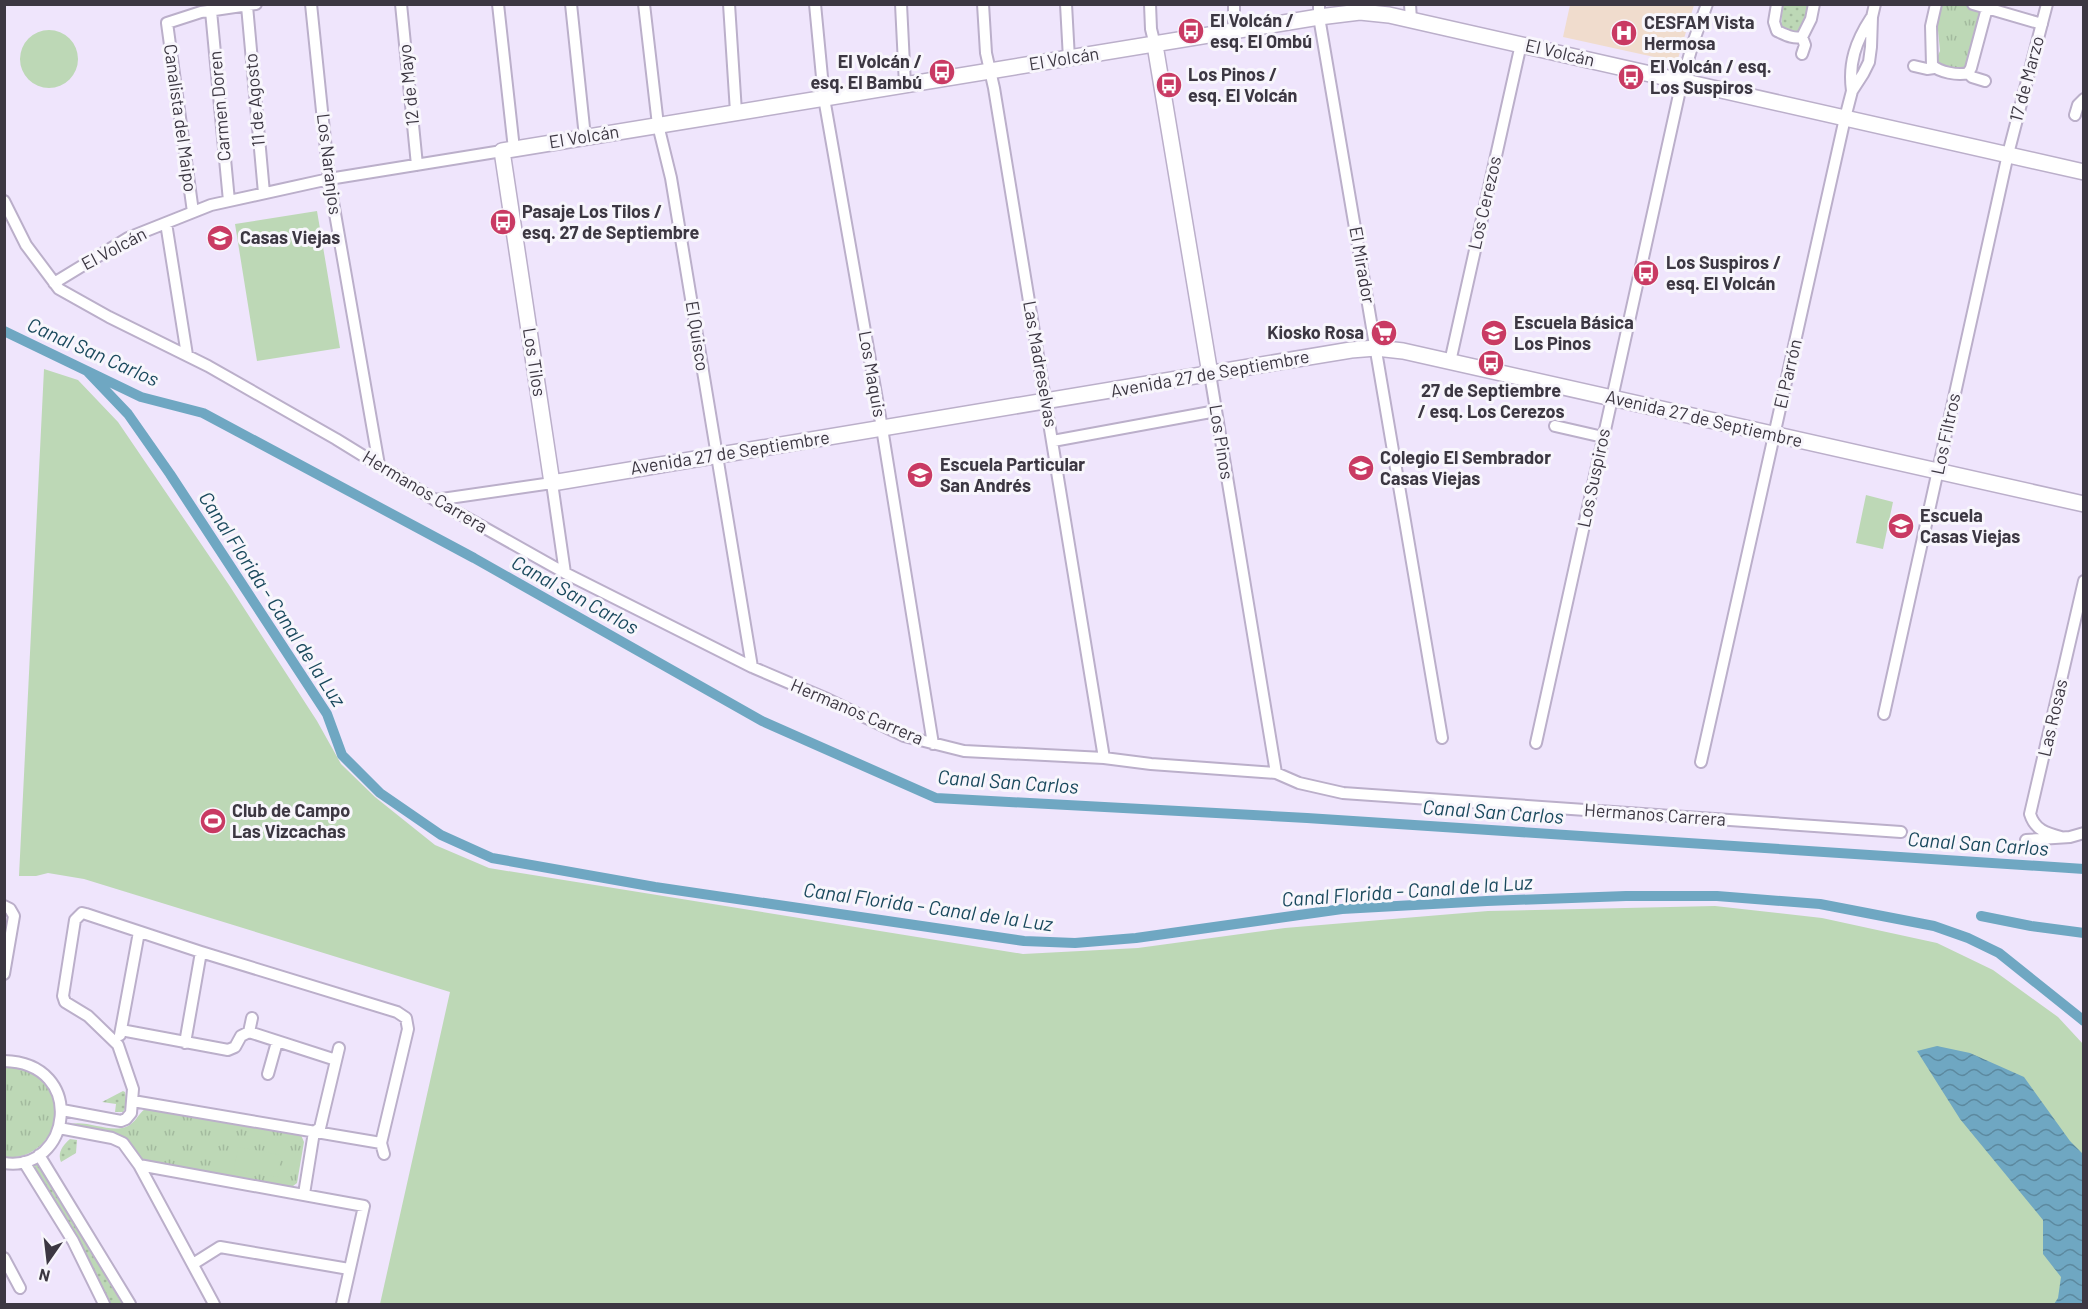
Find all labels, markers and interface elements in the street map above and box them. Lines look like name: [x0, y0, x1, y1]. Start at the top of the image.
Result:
place label: El Volcán / esq. El Ombú: [1210, 9, 1312, 52]
place label: CESFAM Vista Hermosa: [1644, 11, 1755, 54]
bus stop icon: El Volcán / esq. El Ombú: [1176, 16, 1206, 46]
hospital icon: CESFAM Vista Hermosa: [1609, 18, 1639, 48]
street label: El Volcán: [1523, 33, 1597, 71]
street label: 17 de Marzo: [2004, 33, 2048, 124]
street label: El Volcán: [1027, 42, 1100, 74]
street label: Canalista del Maipo: [160, 43, 202, 193]
street label: 12 de Mayo: [393, 43, 423, 127]
street label: Carmen Doren: [203, 50, 235, 162]
place label: El Volcán / esq. El Bambú: [810, 50, 922, 93]
street label: 11 de Agosto: [239, 52, 269, 148]
place label: El Volcán / esq. Los Suspiros: [1650, 55, 1772, 98]
bus stop icon: El Volcán / esq. El Bambú: [927, 57, 957, 87]
bus stop icon: El Volcán / esq. Los Suspiros: [1616, 62, 1646, 92]
place label: Los Pinos / esq. El Volcán: [1188, 63, 1297, 106]
bus stop icon: Los Pinos / esq. El Volcán: [1154, 70, 1184, 100]
street label: Los Naranjos: [313, 112, 347, 216]
street label: El Volcán: [547, 120, 620, 152]
street label: Los Cerezos: [1463, 154, 1505, 252]
place label: Pasaje Los Tilos / esq. 27 de Septiembre: [522, 200, 700, 243]
bus stop icon: Pasaje Los Tilos / esq. 27 de Septiembre: [488, 207, 518, 237]
street label: El Volcán: [77, 222, 150, 274]
school or university icon: Casas Viejas: [205, 223, 235, 253]
street label: El Mirador: [1345, 225, 1381, 306]
place label: Casas Viejas: [240, 226, 340, 248]
place label: Los Suspiros / esq. El Volcán: [1666, 251, 1781, 294]
bus stop icon: Los Suspiros / esq. El Volcán: [1631, 258, 1661, 288]
street label: El Quisco: [682, 299, 714, 373]
street label: Las Madreselvas: [1019, 299, 1063, 429]
water label: Canal San Carlos: [24, 311, 163, 391]
place label: Escuela Básica Los Pinos: [1514, 311, 1634, 354]
supermarket icon: Kiosko Rosa: [1369, 318, 1399, 348]
school or university icon: Escuela Básica Los Pinos: [1479, 318, 1509, 348]
place label: Kiosko Rosa: [1267, 321, 1364, 343]
street label: Los Tilos: [519, 326, 551, 398]
street label: Los Maquis: [855, 329, 891, 419]
street label: El Parrón: [1768, 337, 1806, 411]
street label: Avenida 27 de Septiembre: [1109, 345, 1311, 401]
bus stop icon: 27 de Septiembre / esq. Los Cerezos: [1476, 348, 1506, 378]
place label: 27 de Septiembre / esq. Los Cerezos: [1417, 379, 1565, 422]
street label: Avenida 27 de Septiembre: [1604, 385, 1805, 451]
street label: Los Filtros: [1926, 391, 1964, 477]
street label: Los Pinos: [1205, 403, 1239, 481]
street label: Avenida 27 de Septiembre: [629, 425, 831, 479]
street label: Los Suspiros: [1572, 426, 1614, 529]
street label: Hermanos Carrera: [359, 445, 492, 537]
place label: Colegio El Sembrador Casas Viejas: [1380, 446, 1551, 489]
place label: Escuela Particular San Andrés: [940, 453, 1085, 496]
school or university icon: Colegio El Sembrador Casas Viejas: [1346, 453, 1376, 483]
school or university icon: Escuela Particular San Andrés: [905, 460, 935, 490]
water label: Canal Florida - Canal de la Luz: [194, 486, 352, 711]
place label: Escuela Casas Viejas: [1920, 504, 2020, 547]
school or university icon: Escuela Casas Viejas: [1886, 511, 1916, 541]
water label: Canal San Carlos: [508, 549, 643, 639]
street label: Hermanos Carrera: [788, 673, 927, 749]
street label: Las Rosas: [2032, 677, 2072, 759]
water label: Canal San Carlos: [937, 764, 1079, 798]
water label: Canal San Carlos: [1422, 794, 1564, 828]
street label: Hermanos Carrera: [1583, 798, 1727, 830]
place label: Club de Campo Las Vizcachas: [232, 799, 350, 842]
sports icon: Club de Campo Las Vizcachas: [198, 806, 228, 836]
water label: Canal San Carlos: [1907, 826, 2049, 860]
water label: Canal Florida - Canal de la Luz: [1281, 869, 1534, 911]
water label: Canal Florida - Canal de la Luz: [802, 877, 1055, 935]
north arrow: [18, 1231, 78, 1291]
text: N: [37, 1266, 52, 1287]

